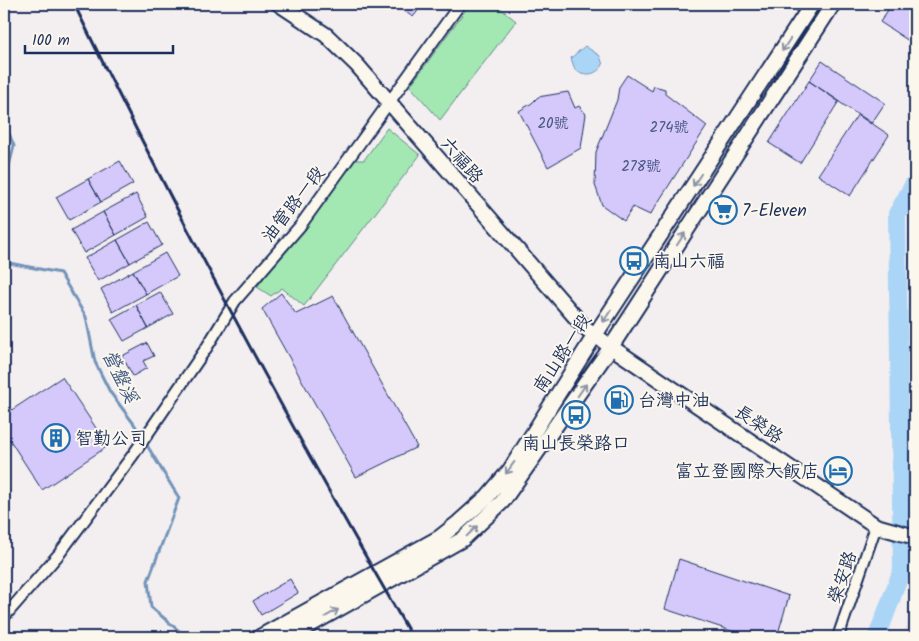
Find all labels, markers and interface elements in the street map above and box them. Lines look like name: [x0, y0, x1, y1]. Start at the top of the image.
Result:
scale bar: [25, 22, 172, 54]
text: 100 m: [32, 29, 70, 53]
one-way arrow: [780, 37, 790, 51]
house number: 20號: [537, 112, 569, 136]
house number: 274號: [650, 116, 688, 140]
street label: 六福路: [432, 131, 490, 191]
house number: 278號: [621, 155, 661, 179]
street label: 油管路一段: [255, 161, 333, 249]
one-way arrow: [691, 173, 701, 187]
supermarket icon: 7-Eleven: [708, 195, 738, 225]
place label: 7-Eleven: [742, 197, 807, 226]
one-way arrow: [676, 233, 686, 247]
bus stop icon: 南山六福: [619, 246, 649, 276]
place label: 南山六福: [653, 248, 725, 277]
street label: 南山路一段: [527, 308, 600, 399]
one-way arrow: [602, 309, 612, 323]
water label: 營盤溪: [93, 345, 146, 410]
one-way arrow: [577, 383, 587, 397]
fuel station icon: 台灣中油: [604, 385, 634, 415]
place label: 台灣中油: [638, 387, 710, 416]
street label: 長榮路: [728, 398, 789, 452]
bus stop icon: 南山長榮路口: [561, 400, 591, 430]
building icon: 智勤公司: [41, 423, 71, 453]
place label: 智勤公司: [75, 425, 147, 454]
place label: 南山長榮路口: [522, 430, 630, 459]
hotel icon: 富立登國際大飯店: [823, 456, 853, 486]
place label: 富立登國際大飯店: [675, 458, 819, 487]
one-way arrow: [505, 461, 515, 475]
one-way arrow: [465, 525, 478, 537]
street label: 榮安路: [821, 547, 866, 608]
one-way arrow: [324, 608, 338, 618]

